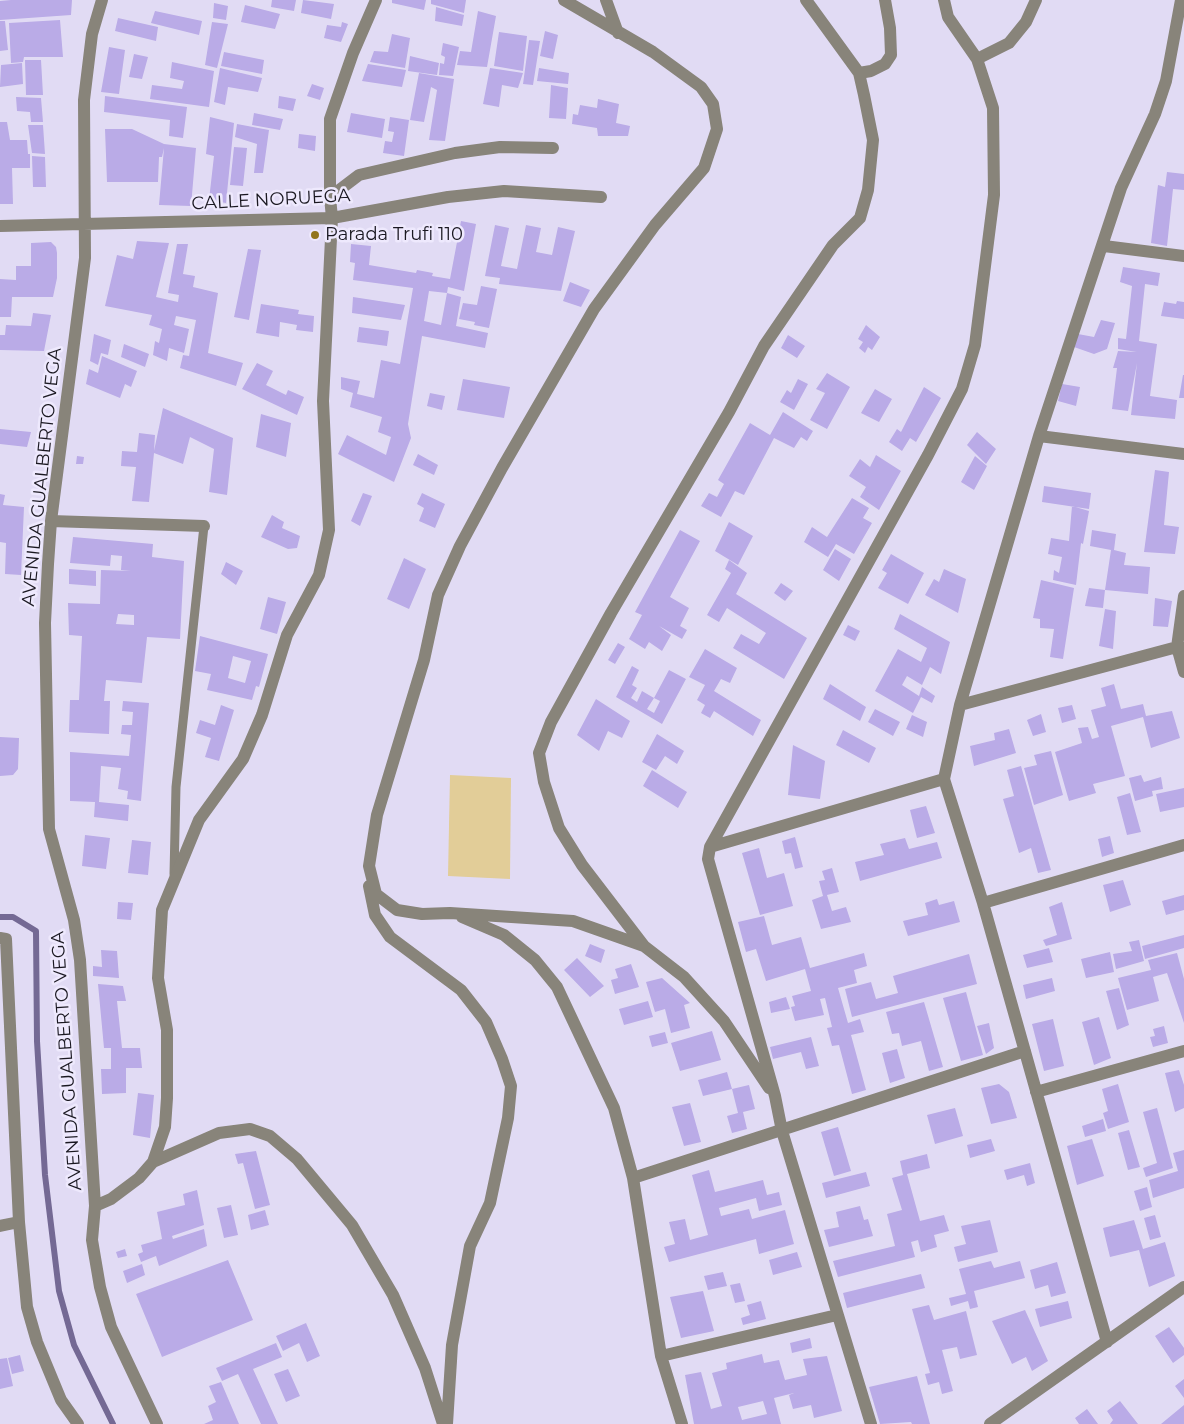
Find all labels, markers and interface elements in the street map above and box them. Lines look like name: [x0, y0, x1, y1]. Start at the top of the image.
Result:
street label: CALLE NORUEGA: [191, 185, 351, 215]
place label: Parada Trufi 110: [325, 224, 463, 246]
marker: Parada Trufi 110: [309, 229, 321, 241]
street label: AVENIDA GUALBERTO VEGA: [18, 347, 66, 607]
street label: AVENIDA GUALBERTO VEGA: [47, 931, 87, 1191]

